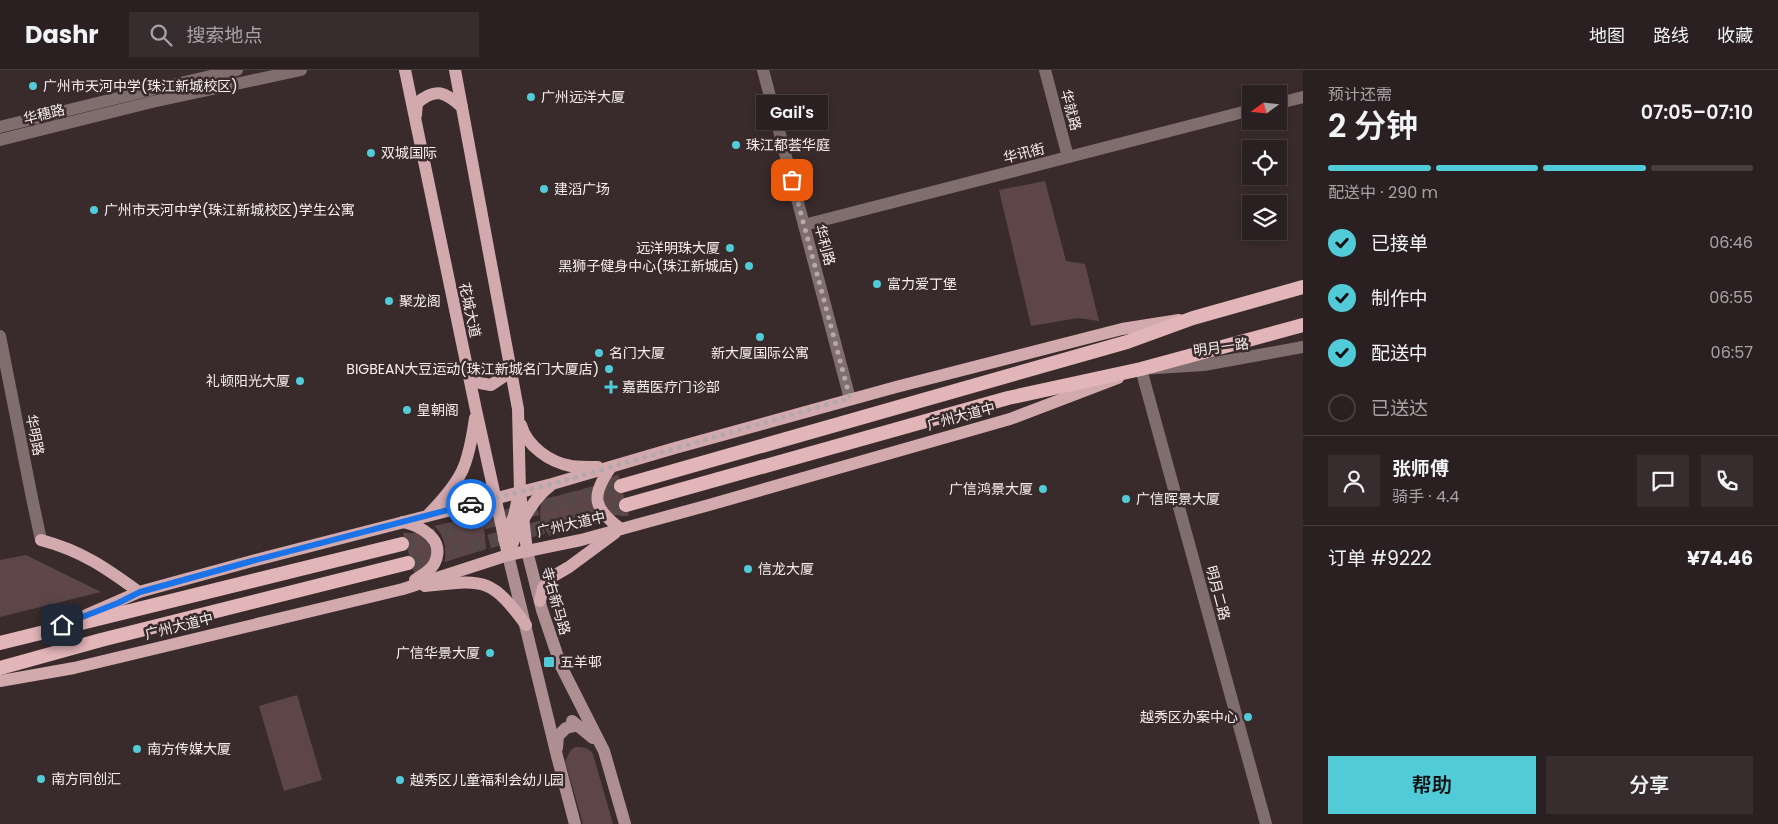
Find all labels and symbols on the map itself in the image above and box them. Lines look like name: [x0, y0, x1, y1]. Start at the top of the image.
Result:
place label: 广州市天河中学(珠江新城校区): [43, 76, 238, 96]
marker: 广州市天河中学(珠江新城校区): [27, 80, 39, 92]
north arrow: [1242, 85, 1288, 130]
place label: 广州远洋大厦: [541, 87, 625, 107]
street label: 华就路: [1056, 87, 1086, 133]
marker: 广州远洋大厦: [525, 91, 537, 103]
callout: Gail's: [756, 95, 828, 130]
street label: 华穗路: [21, 99, 67, 129]
place label: 珠江都荟华庭: [746, 135, 830, 155]
street label: 华讯街: [1001, 138, 1047, 168]
marker: 珠江都荟华庭: [730, 139, 742, 151]
place label: 双城国际: [381, 143, 437, 163]
marker: 双城国际: [365, 147, 377, 159]
pin: [771, 159, 813, 201]
place label: 建滔广场: [554, 179, 610, 199]
marker: 建滔广场: [538, 183, 550, 195]
place label: 广州市天河中学(珠江新城校区)学生公寓: [104, 200, 355, 220]
marker: 广州市天河中学(珠江新城校区)学生公寓: [88, 204, 100, 216]
street label: 华利路: [810, 222, 840, 268]
place label: 远洋明珠大厦: [636, 238, 720, 258]
marker: 远洋明珠大厦: [724, 242, 736, 254]
place label: 黑狮子健身中心(珠江新城店): [558, 256, 739, 276]
marker: 黑狮子健身中心(珠江新城店): [743, 260, 755, 272]
place label: 富力爱丁堡: [887, 274, 957, 294]
marker: 富力爱丁堡: [871, 278, 883, 290]
street label: 花城大道: [454, 281, 486, 339]
place label: 聚龙阁: [399, 291, 441, 311]
marker: 聚龙阁: [383, 295, 395, 307]
marker: 新大厦国际公寓: [754, 331, 766, 343]
street label: 明月一路: [1192, 333, 1250, 361]
place label: 名门大厦: [609, 343, 665, 363]
place label: 新大厦国际公寓: [711, 343, 809, 363]
marker: 名门大厦: [593, 347, 605, 359]
place label: BIGBEAN大豆运动(珠江新城名门大厦店): [346, 359, 599, 379]
marker: BIGBEAN大豆运动(珠江新城名门大厦店): [603, 363, 615, 375]
place label: 礼顿阳光大厦: [206, 371, 290, 391]
marker: 礼顿阳光大厦: [294, 375, 306, 387]
place label: 嘉茜医疗门诊部: [622, 377, 720, 397]
marker: 嘉茜医疗门诊部: [604, 380, 618, 394]
street label: 广州大道中: [925, 397, 997, 435]
place label: 皇朝阁: [417, 400, 459, 420]
marker: 皇朝阁: [401, 404, 413, 416]
street label: 华明路: [21, 412, 49, 458]
courier: [446, 479, 496, 529]
place label: 广信鸿景大厦: [949, 479, 1033, 499]
marker: 广信鸿景大厦: [1037, 483, 1049, 495]
place label: 广信晖景大厦: [1136, 489, 1220, 509]
marker: 广信晖景大厦: [1120, 493, 1132, 505]
street label: 广州大道中: [535, 506, 607, 542]
place label: 信龙大厦: [758, 559, 814, 579]
marker: 信龙大厦: [742, 563, 754, 575]
street label: 明月二路: [1201, 563, 1235, 623]
street label: 寺右新马路: [537, 565, 575, 637]
pin: [41, 604, 83, 646]
street label: 广州大道中: [143, 608, 215, 644]
place label: 广信华景大厦: [396, 643, 480, 663]
marker: 广信华景大厦: [484, 647, 496, 659]
place label: 五羊邨: [560, 652, 602, 672]
marker: 五羊邨: [542, 655, 556, 669]
place label: 越秀区办案中心: [1140, 707, 1238, 727]
marker: 越秀区办案中心: [1242, 711, 1254, 723]
place label: 南方传媒大厦: [147, 739, 231, 759]
marker: 南方传媒大厦: [131, 743, 143, 755]
place label: 南方同创汇: [51, 769, 121, 789]
place label: 越秀区儿童福利会幼儿园: [410, 770, 564, 790]
marker: 南方同创汇: [35, 773, 47, 785]
marker: 越秀区儿童福利会幼儿园: [394, 774, 406, 786]

